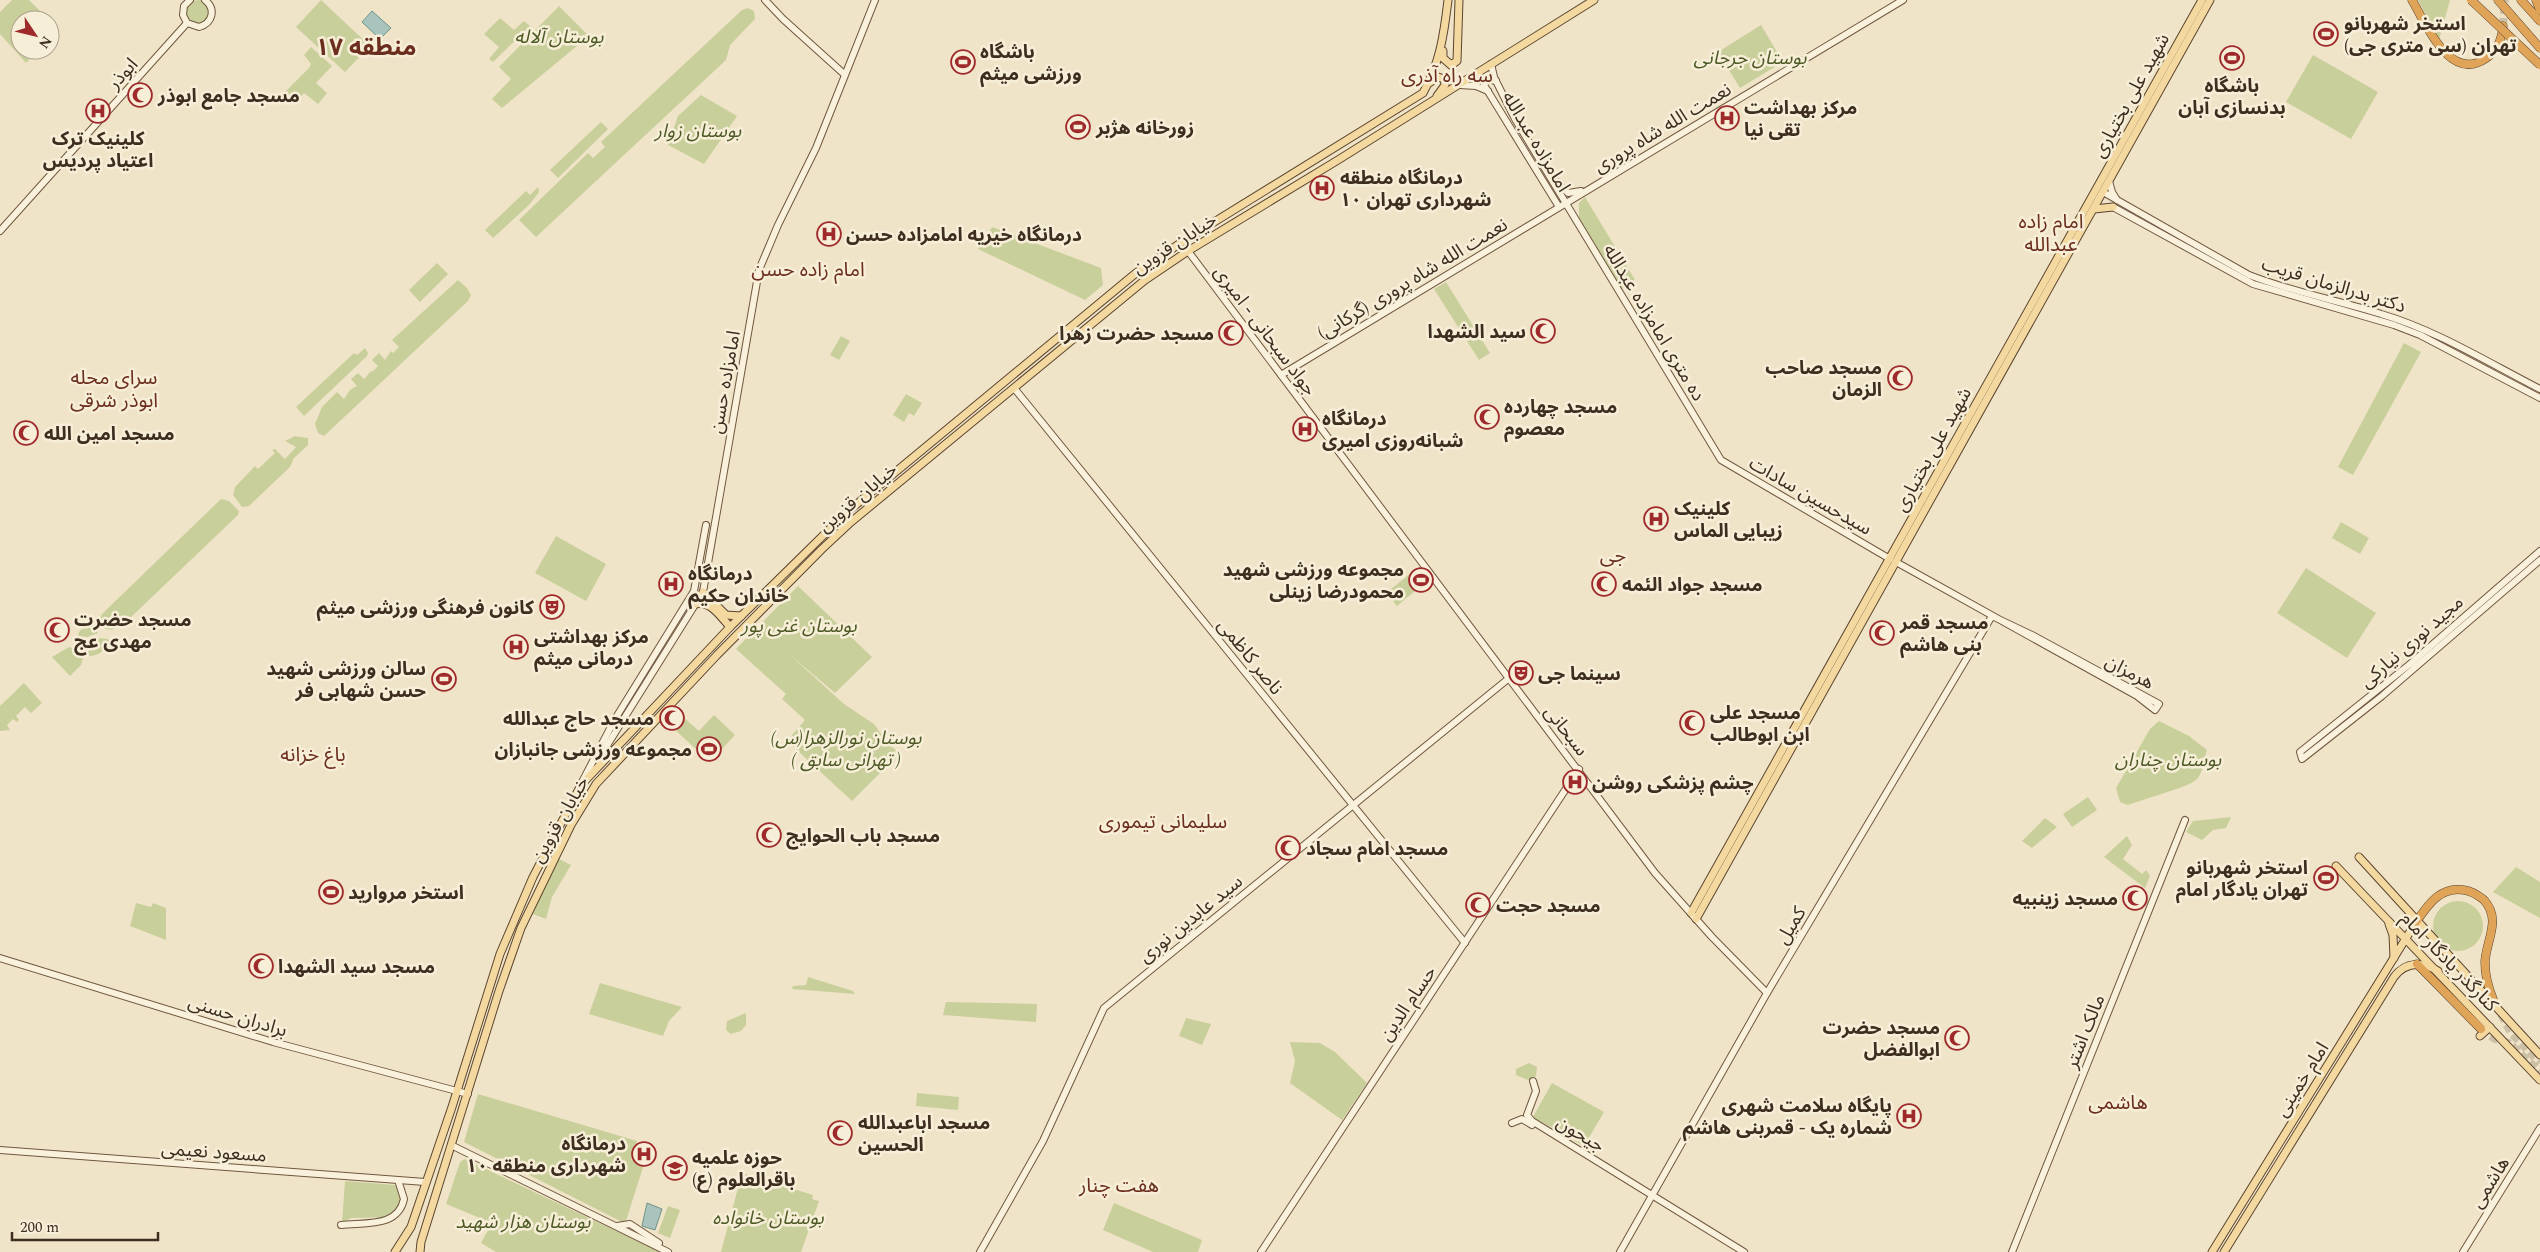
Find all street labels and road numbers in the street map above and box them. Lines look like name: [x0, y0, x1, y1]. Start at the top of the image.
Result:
street label: شهید علی بختیاری: [2085, 28, 2178, 163]
street label: ابوذر: [100, 51, 145, 97]
street label: نعمت الله شاه پروری: [1588, 76, 1737, 181]
street label: امامزاده عبدالله: [1494, 86, 1577, 198]
street label: خیابان قزوین: [1127, 206, 1223, 283]
street label: نعمت الله شاه پروری (گرکانی): [1312, 211, 1514, 348]
street label: ده متری امامزاده عبدالله: [1595, 239, 1712, 407]
street label: دکتر بدرالزمان قریب: [2258, 250, 2409, 321]
street label: جواد سبحانی - امیری: [1206, 260, 1324, 402]
street label: امامزاده حسن: [702, 328, 749, 436]
street label: شهید علی بختیاری: [1887, 382, 1980, 517]
street label: سیدحسین سادات: [1743, 449, 1877, 543]
street label: خیابان قزوین: [812, 456, 904, 540]
street label: مجید نوری نیارکی: [2353, 589, 2471, 696]
street label: ناصر کاظمی: [1210, 612, 1290, 702]
street label: هرمزان: [2099, 647, 2159, 697]
street label: سبحانی: [1536, 699, 1595, 763]
street label: خیابان قزوین: [524, 771, 597, 869]
street label: سید عابدین نوری: [1132, 868, 1249, 970]
street label: کمیل: [1769, 900, 1815, 950]
street label: کنارگذر یادگار امام: [2393, 905, 2505, 1020]
street label: حسام الدین: [1372, 960, 1444, 1048]
street label: برادران حسنی: [184, 988, 291, 1045]
street label: مالک اشتر: [2057, 990, 2113, 1074]
street label: امام خمینی: [2268, 1037, 2337, 1123]
street label: جیحون: [1550, 1108, 1610, 1160]
street label: مسعود نعیمی: [160, 1134, 268, 1171]
street label: هاشمی: [2463, 1151, 2518, 1214]

